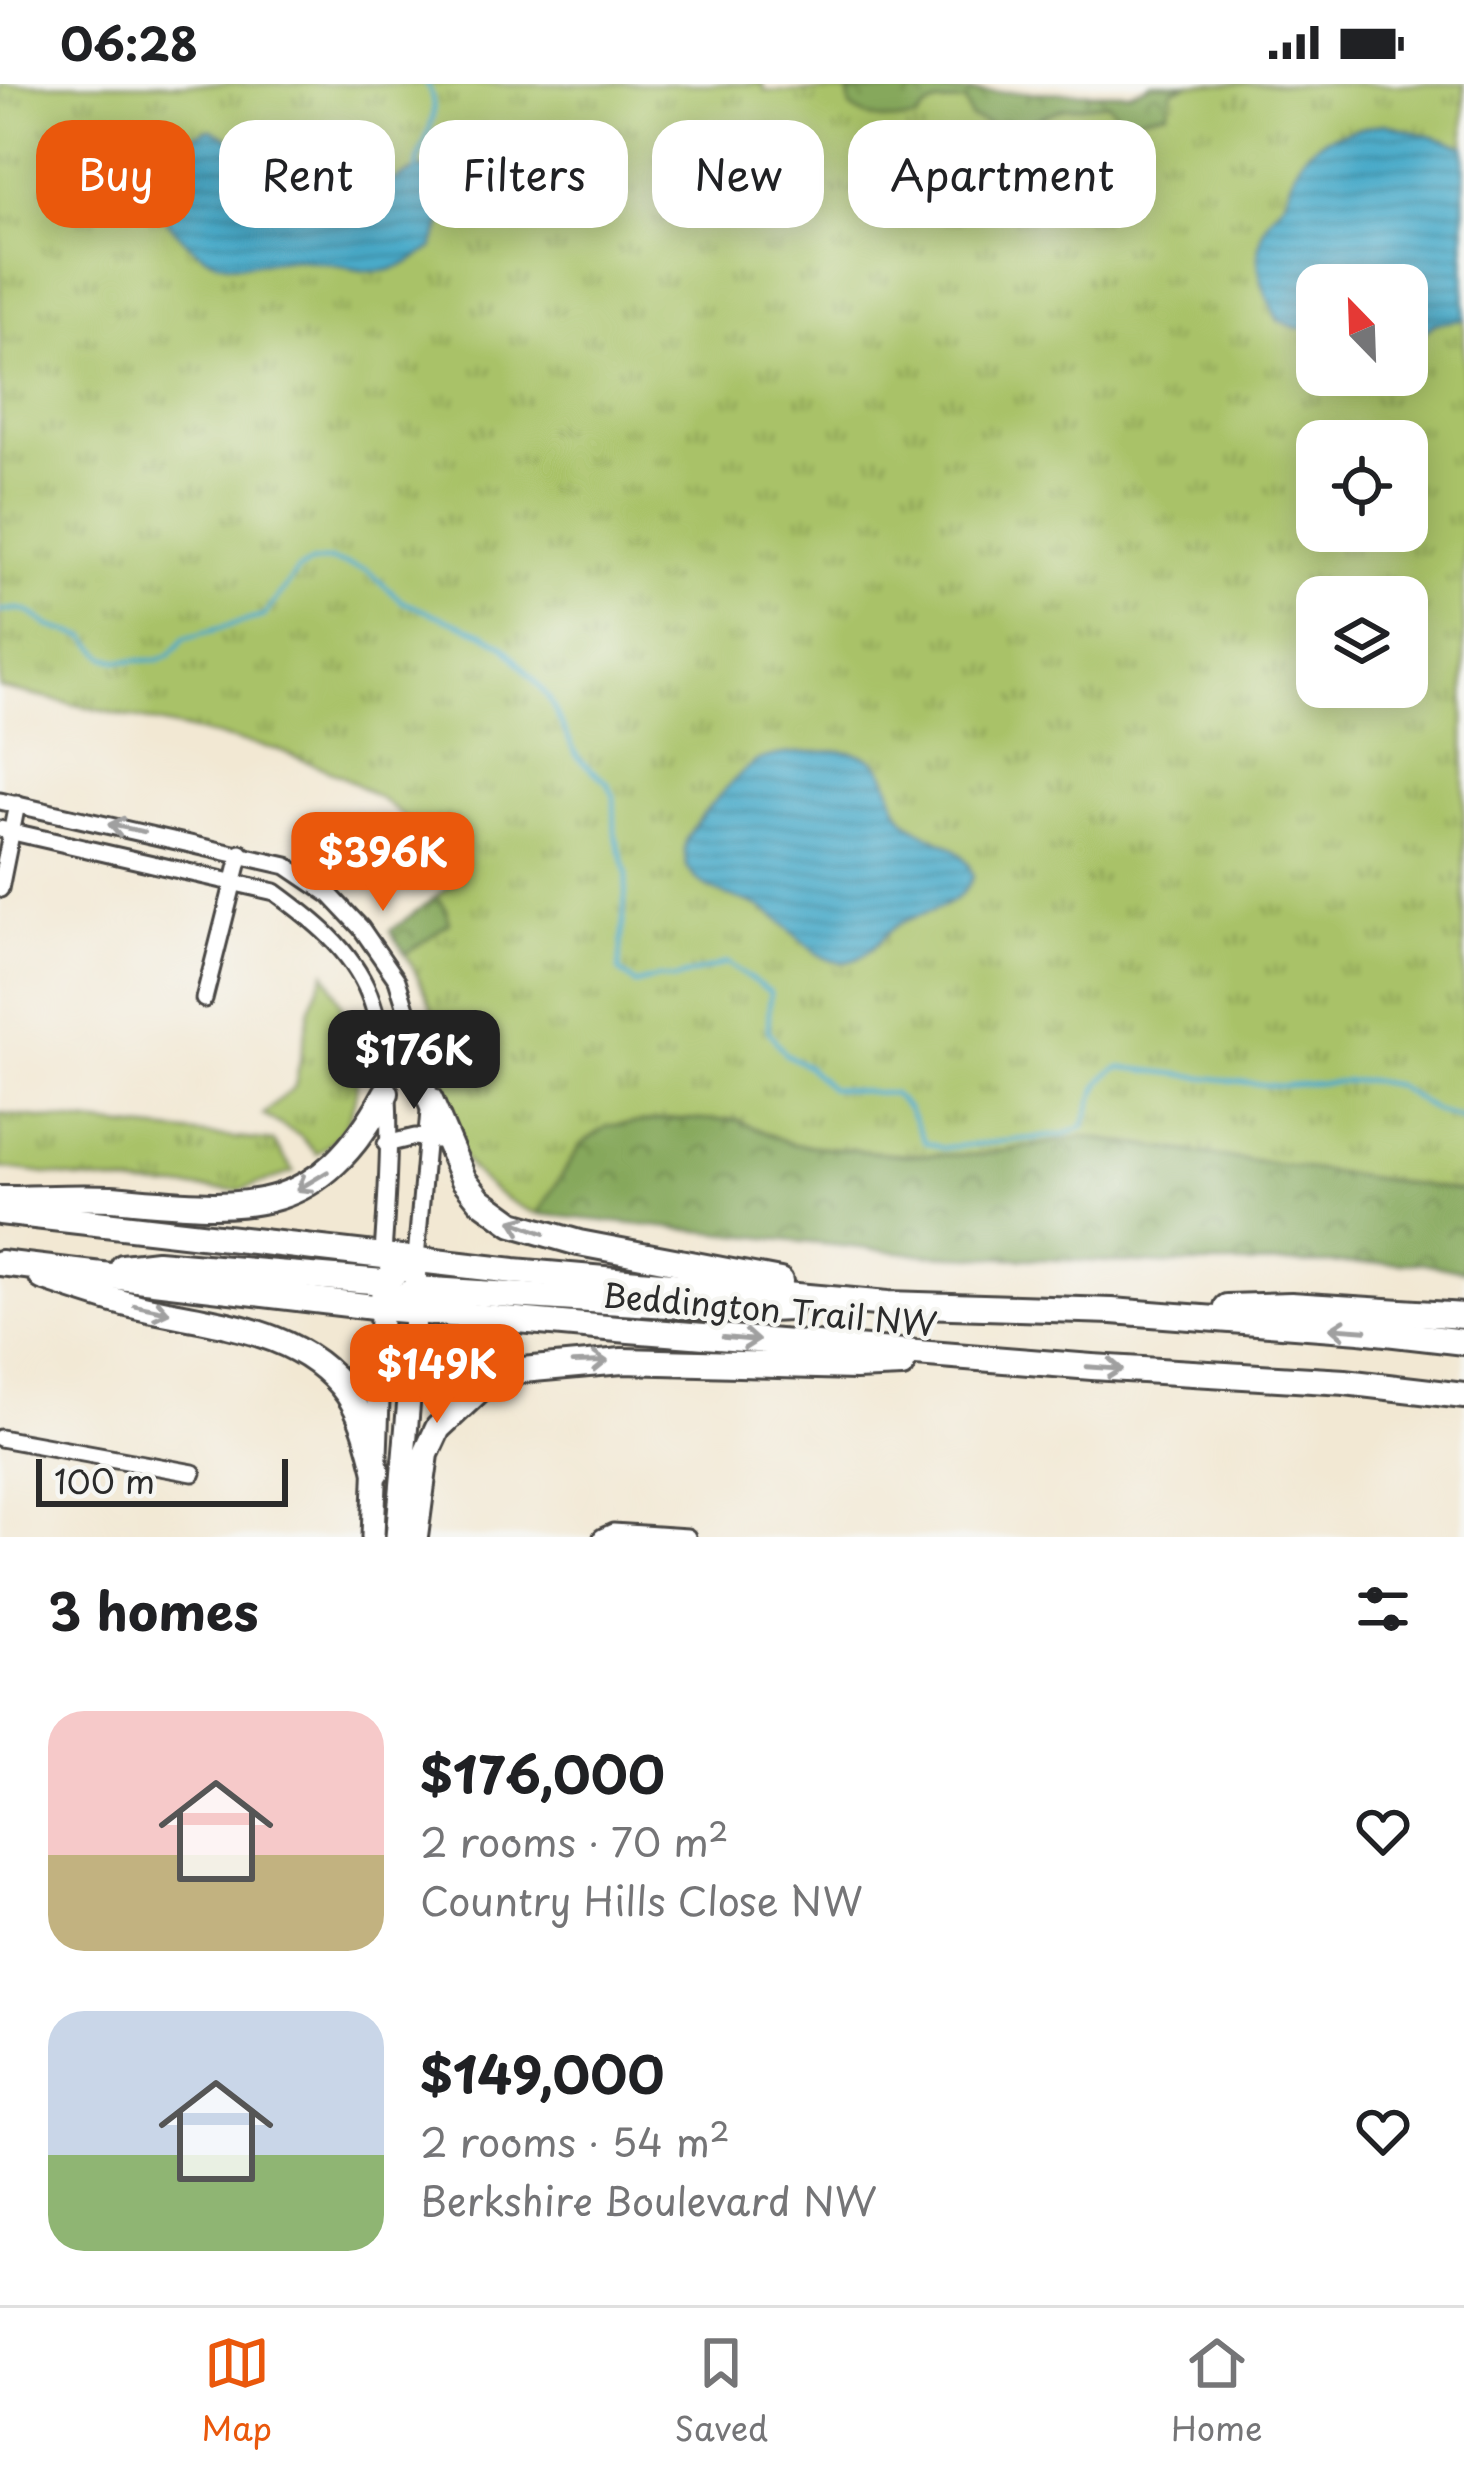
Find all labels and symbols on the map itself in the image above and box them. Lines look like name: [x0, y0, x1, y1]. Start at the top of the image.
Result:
north arrow: [1296, 264, 1428, 396]
pin: $396K: [299, 812, 467, 914]
one-way arrow: [108, 816, 146, 839]
pin: $176K: [330, 1010, 498, 1112]
one-way arrow: [296, 1169, 330, 1193]
one-way arrow: [510, 1215, 547, 1237]
street label: Beddington Trail NW: [601, 1268, 939, 1348]
one-way arrow: [133, 1299, 171, 1322]
one-way arrow: [1329, 1318, 1368, 1341]
pin: $149K: [353, 1324, 521, 1426]
one-way arrow: [721, 1328, 760, 1351]
one-way arrow: [570, 1350, 609, 1373]
one-way arrow: [1085, 1357, 1124, 1380]
scale bar: [36, 1453, 288, 1506]

